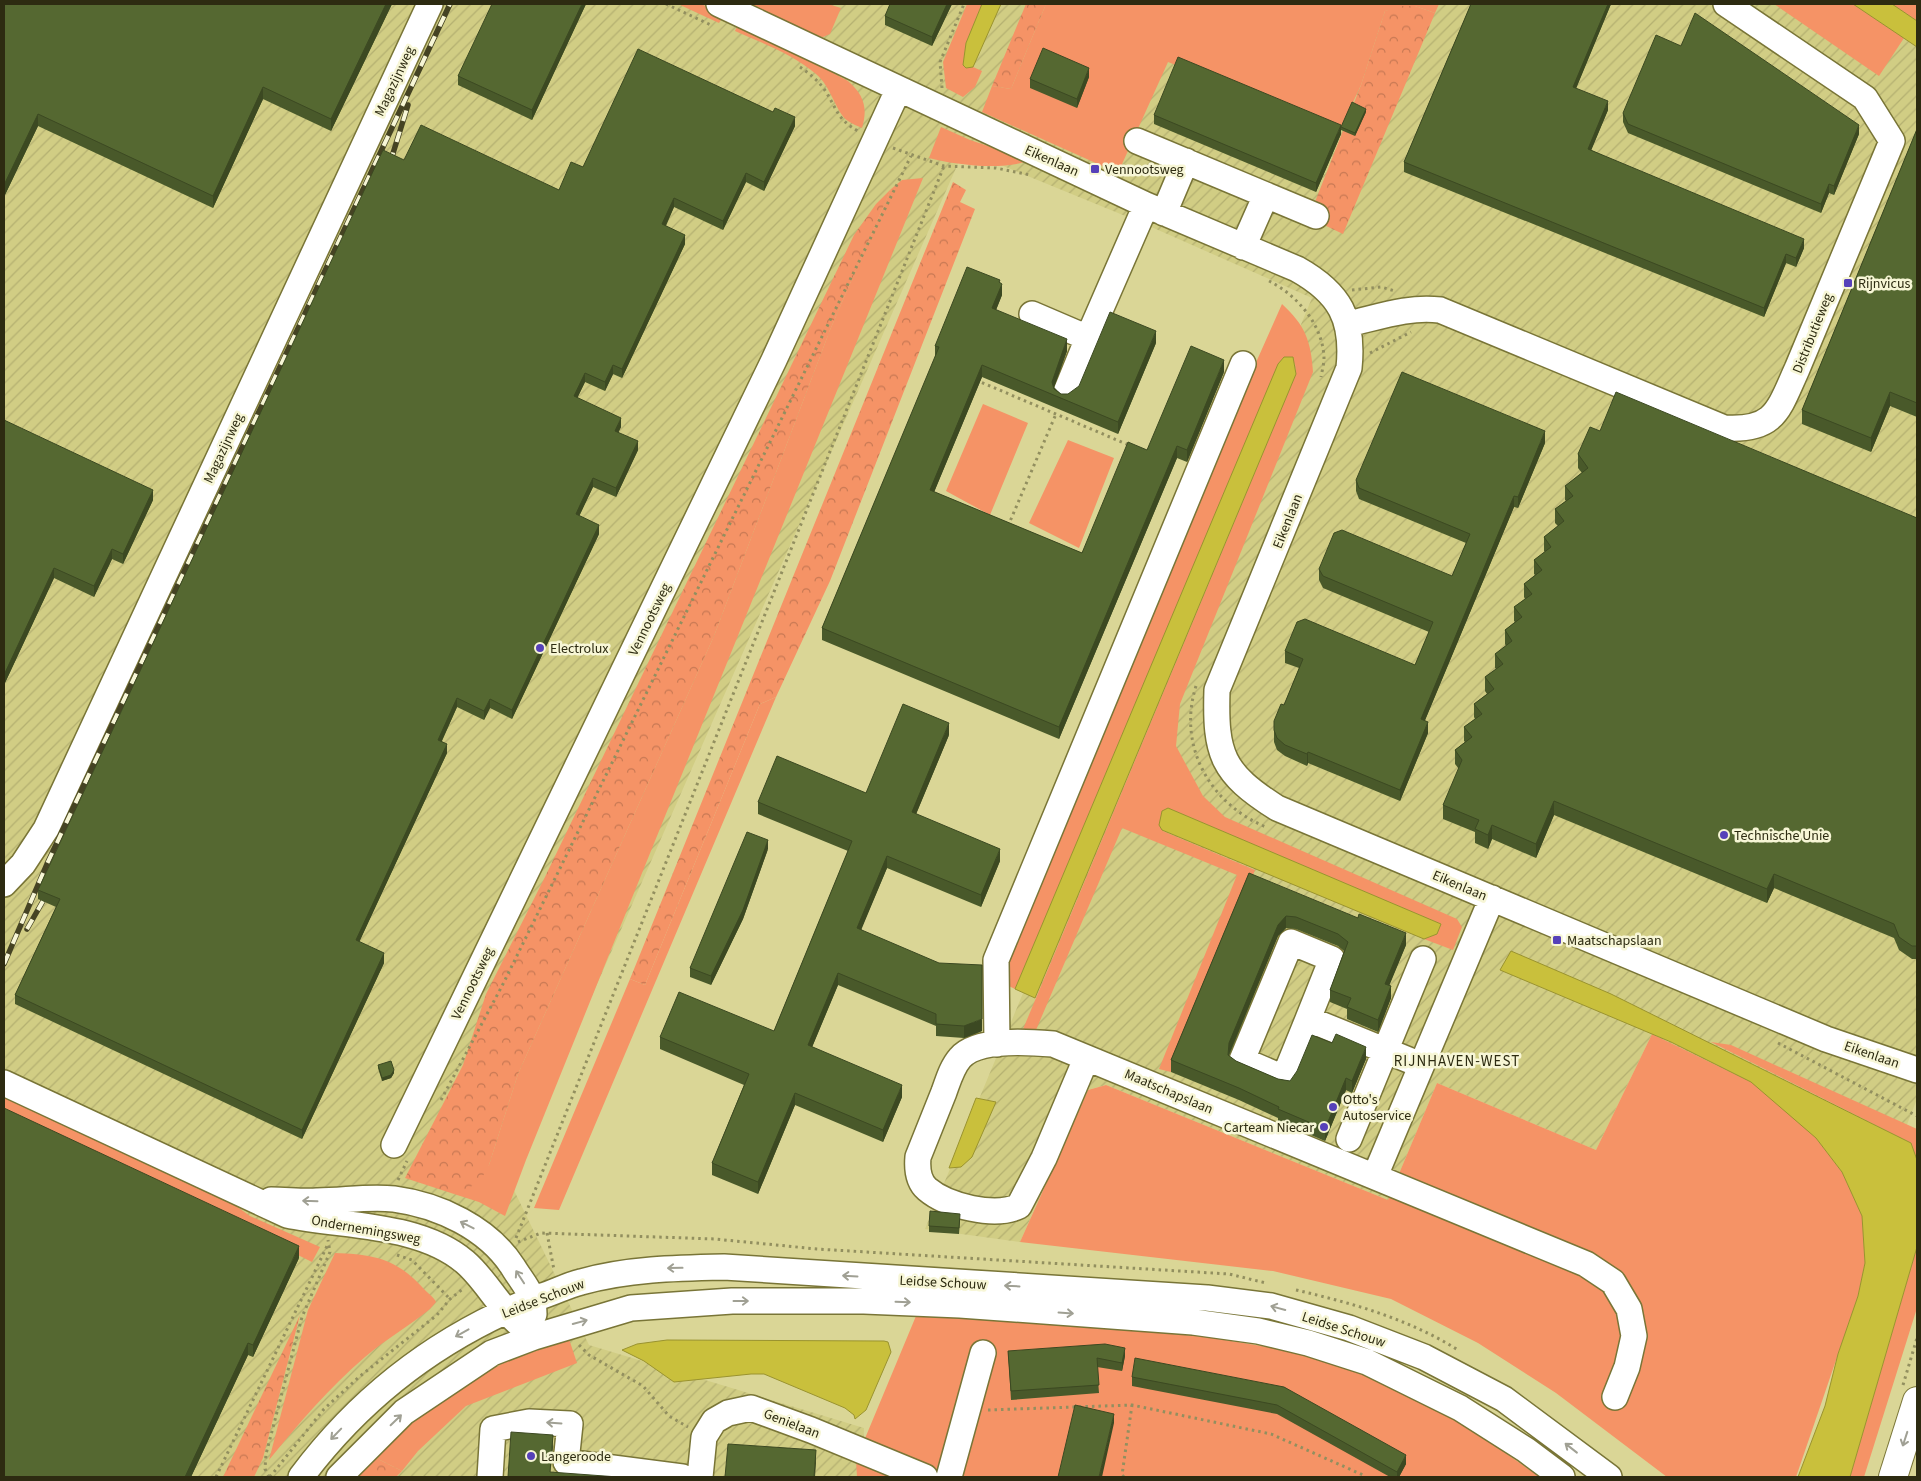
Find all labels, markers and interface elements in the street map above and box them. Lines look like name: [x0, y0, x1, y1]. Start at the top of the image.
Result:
street label: Magazijnweg: [370, 43, 420, 120]
street label: Eikenlaan: [1021, 140, 1082, 182]
place label: Vennootsweg: [1105, 160, 1184, 180]
marker: Vennootsweg: [1089, 163, 1101, 175]
place label: Rijnvicus: [1858, 274, 1911, 294]
marker: Rijnvicus: [1842, 277, 1854, 289]
street label: Distributieweg: [1788, 290, 1838, 377]
street label: Magazijnweg: [199, 410, 249, 487]
street label: Eikenlaan: [1268, 491, 1308, 552]
street label: Vennootsweg: [624, 580, 676, 659]
place label: Electrolux: [550, 639, 609, 659]
marker: Electrolux: [534, 642, 546, 654]
place label: Technische Unie: [1734, 826, 1829, 846]
marker: Technische Unie: [1718, 829, 1730, 841]
street label: Eikenlaan: [1429, 865, 1490, 906]
place label: Maatschapslaan: [1567, 931, 1662, 951]
marker: Maatschapslaan: [1551, 934, 1563, 946]
street label: Vennootsweg: [447, 944, 499, 1023]
street label: Eikenlaan: [1841, 1036, 1902, 1074]
district label: RIJNHAVEN-WEST: [1394, 1051, 1520, 1072]
street label: Maatschapslaan: [1121, 1064, 1216, 1120]
place label: Otto's Autoservice: [1343, 1090, 1411, 1126]
marker: Otto's Autoservice: [1327, 1101, 1339, 1113]
place label: Carteam Niecar: [1224, 1118, 1314, 1138]
marker: Carteam Niecar: [1318, 1121, 1330, 1133]
one-way arrow: [302, 1196, 318, 1206]
street label: Ondernemingsweg: [310, 1211, 422, 1249]
one-way arrow: [460, 1219, 475, 1229]
one-way arrow: [667, 1263, 684, 1273]
one-way arrow: [514, 1270, 525, 1284]
street label: Leidse Schouw: [899, 1271, 987, 1295]
one-way arrow: [842, 1272, 858, 1281]
street label: Leidse Schouw: [499, 1274, 588, 1324]
one-way arrow: [1004, 1282, 1020, 1291]
one-way arrow: [732, 1296, 749, 1306]
one-way arrow: [895, 1298, 911, 1307]
one-way arrow: [1271, 1303, 1287, 1312]
street label: Leidse Schouw: [1299, 1307, 1388, 1353]
one-way arrow: [1057, 1308, 1073, 1317]
one-way arrow: [572, 1317, 588, 1326]
one-way arrow: [456, 1329, 470, 1339]
street label: Genielaan: [761, 1404, 823, 1444]
one-way arrow: [390, 1414, 402, 1426]
one-way arrow: [547, 1419, 563, 1428]
one-way arrow: [330, 1428, 342, 1440]
one-way arrow: [1900, 1431, 1910, 1447]
one-way arrow: [1565, 1442, 1578, 1453]
place label: Langeroode: [541, 1447, 611, 1467]
marker: Langeroode: [525, 1450, 537, 1462]

